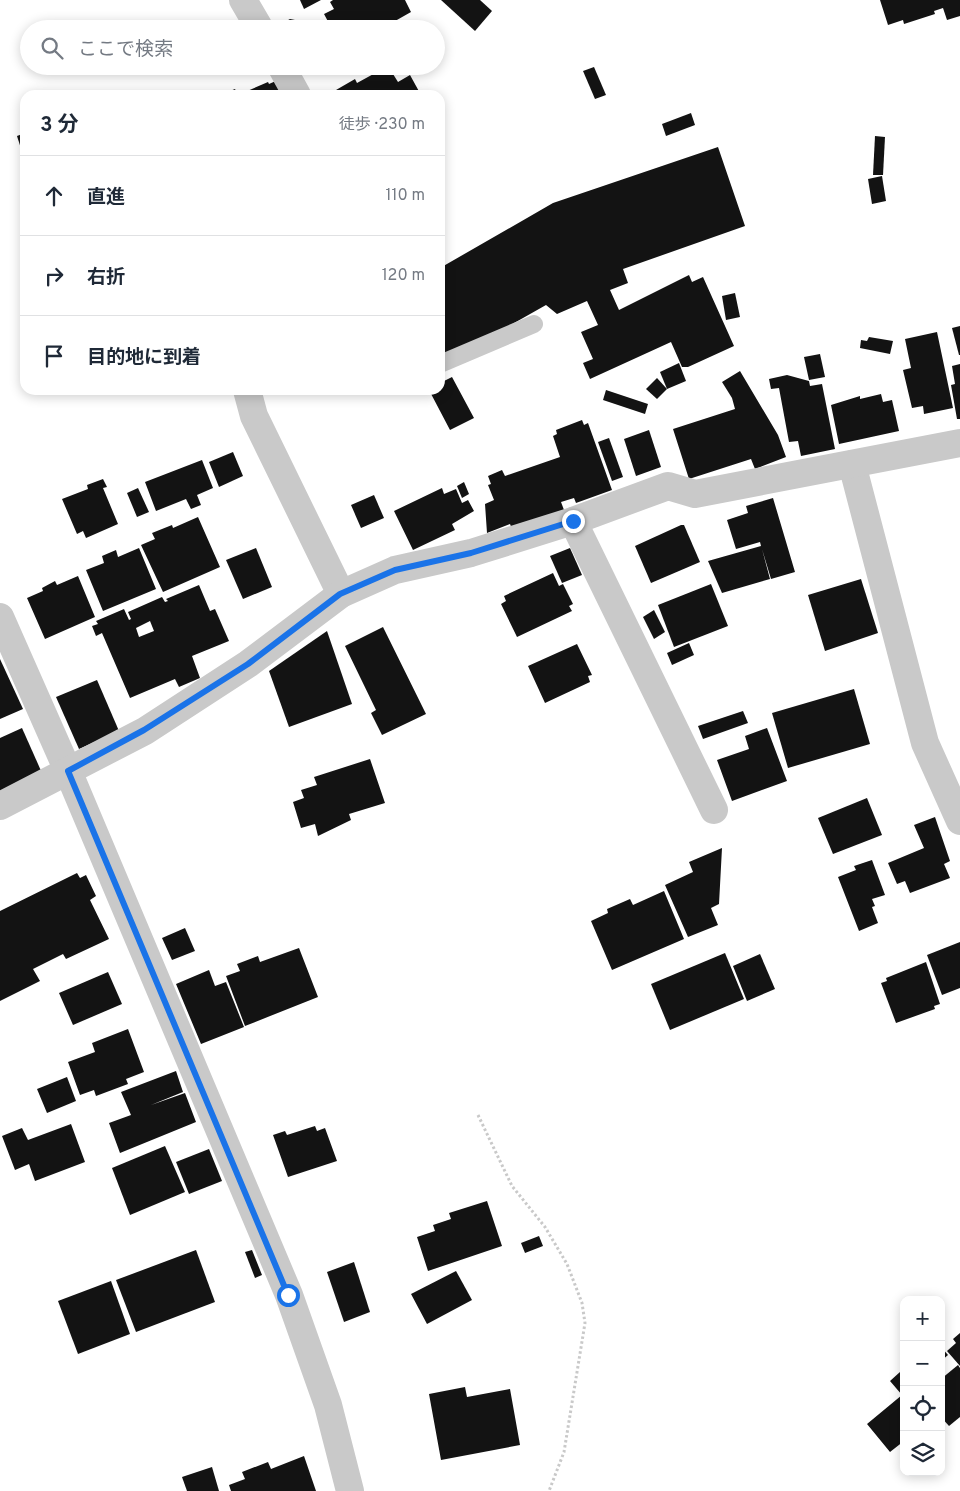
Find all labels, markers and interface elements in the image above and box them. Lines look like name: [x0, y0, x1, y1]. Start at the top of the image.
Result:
search box: [20, 20, 445, 75]
icon: search: [38, 34, 66, 62]
text: ここで検索: [78, 38, 173, 62]
text: 3 分: [40, 112, 79, 139]
text: 徒歩 · 230 m: [339, 115, 425, 135]
icon: ahead: [40, 182, 68, 210]
text: 直進: [87, 186, 125, 210]
text: 110 m: [385, 186, 425, 206]
icon: right: [40, 262, 68, 290]
text: 右折: [87, 266, 125, 290]
text: 120 m: [382, 266, 425, 286]
icon: arrive: [40, 342, 68, 370]
text: 目的地に到着: [87, 346, 201, 370]
route end: [562, 510, 585, 533]
route start: [277, 1284, 300, 1307]
map controls: [900, 1296, 945, 1476]
button: +: [900, 1296, 945, 1341]
button: −: [900, 1341, 945, 1386]
button: locate: [900, 1386, 945, 1431]
button: layers: [900, 1431, 945, 1476]

